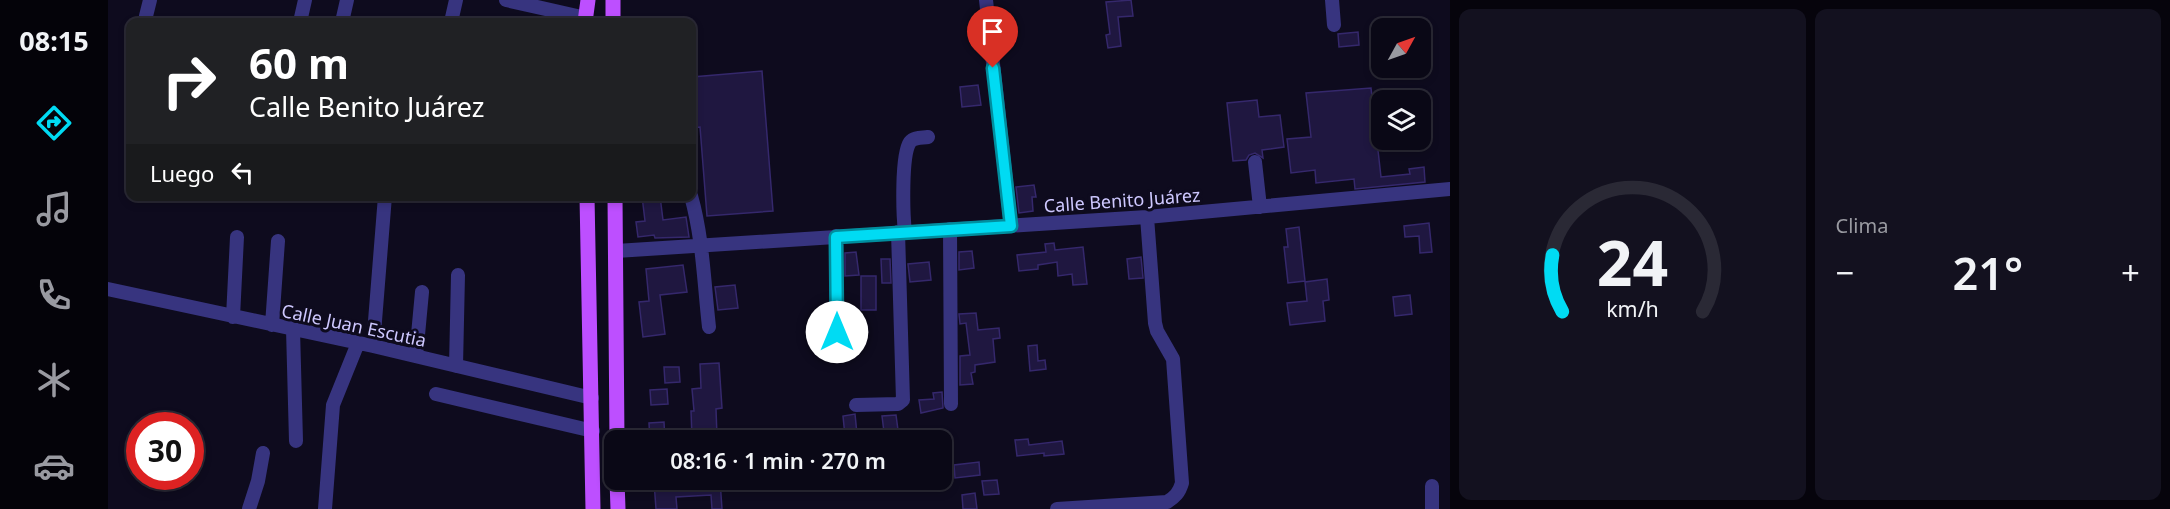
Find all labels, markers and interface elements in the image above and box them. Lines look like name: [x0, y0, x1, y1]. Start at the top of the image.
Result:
pin: [967, 6, 1018, 68]
icon: arrive: [976, 15, 1009, 48]
north arrow: [1371, 18, 1431, 78]
map controls: [1371, 18, 1431, 150]
text: 08:15: [19, 22, 89, 59]
text: 60 m: [249, 34, 349, 91]
icon: right: [150, 42, 228, 120]
text: Calle Benito Juárez: [249, 88, 484, 125]
button: layers: [1371, 90, 1431, 150]
icon: directions: [33, 102, 75, 144]
icon: left: [226, 156, 259, 189]
text: Luego: [150, 158, 214, 188]
street label: Calle Benito Juárez: [1043, 183, 1201, 217]
icon: music: [33, 188, 75, 230]
text: Clima: [1836, 212, 1888, 239]
text: 24: [1597, 219, 1668, 304]
text: 21°: [1952, 242, 2023, 303]
text: −: [1836, 250, 1854, 295]
text: +: [2121, 250, 2140, 295]
icon: phone: [33, 274, 75, 316]
text: km/h: [1606, 294, 1659, 323]
street label: Calle Juan Escutia: [280, 298, 428, 352]
position arrow: [805, 300, 869, 364]
icon: climate: [33, 359, 75, 401]
speed limit sign: 30: [126, 412, 204, 490]
icon: car: [33, 445, 75, 487]
text: 08:16 · 1 min · 270 m: [670, 445, 886, 475]

